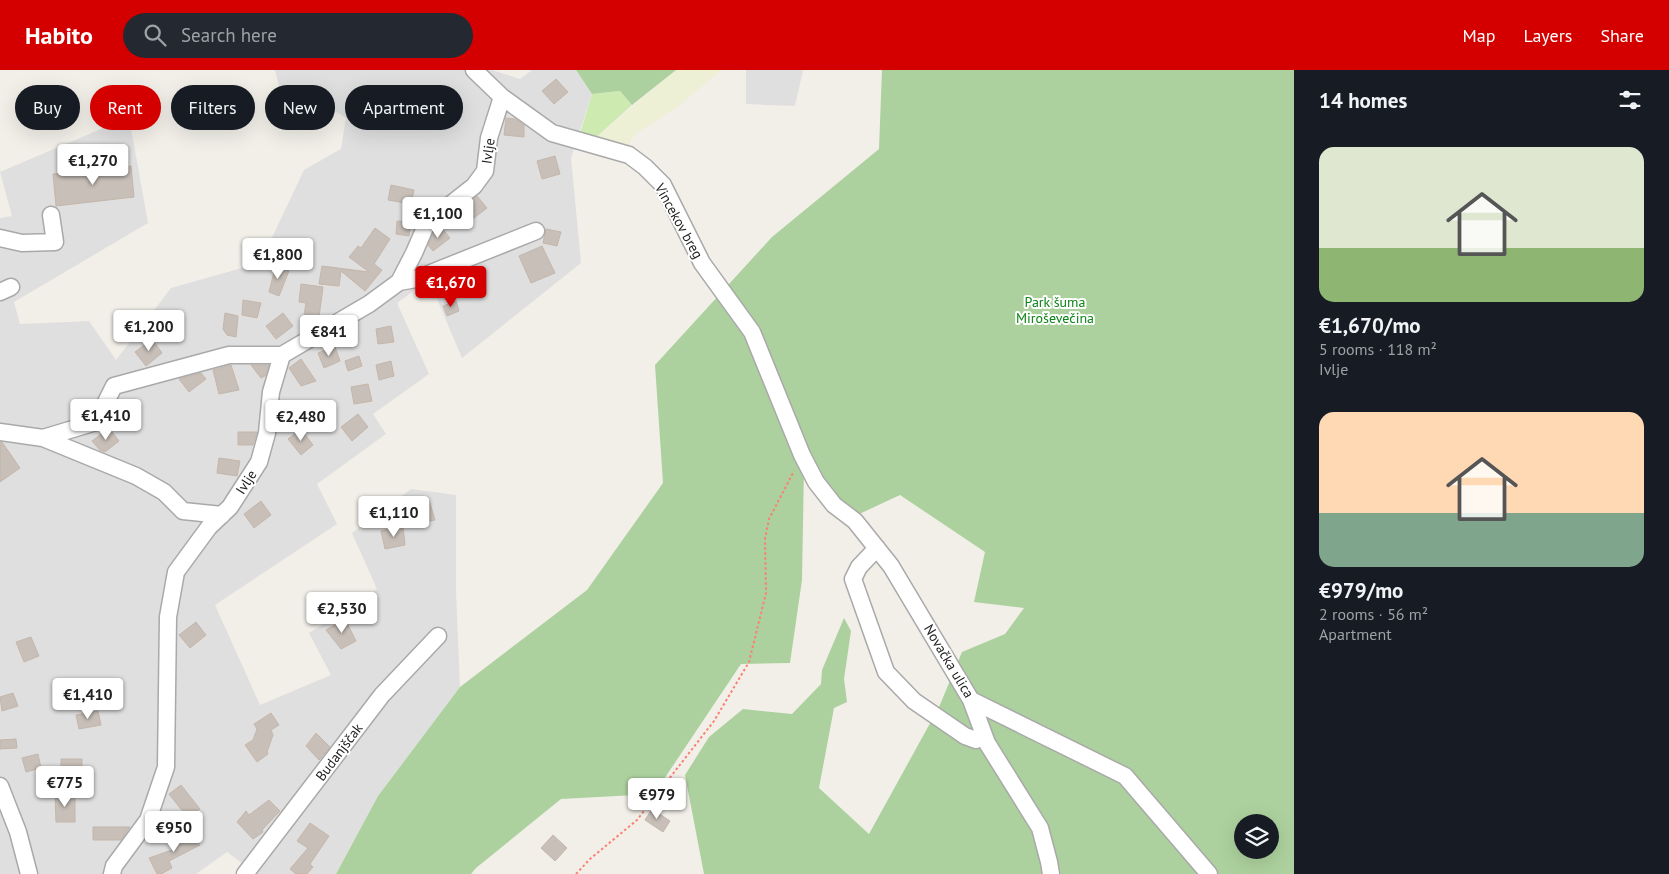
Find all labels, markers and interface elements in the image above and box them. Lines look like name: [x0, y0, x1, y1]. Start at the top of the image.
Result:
search box: [123, 13, 473, 58]
text: Habito: [25, 20, 93, 51]
icon: search: [141, 21, 169, 49]
text: Search here: [181, 23, 277, 47]
text: Map: [1463, 24, 1495, 47]
text: Layers: [1523, 24, 1572, 47]
text: Share: [1600, 24, 1644, 47]
chip: Buy: [15, 85, 80, 130]
chip: Rent: [90, 85, 161, 130]
chip: Filters: [171, 85, 255, 130]
chip: New: [265, 85, 335, 130]
chip: Apartment: [345, 85, 463, 130]
icon: filters: [1616, 86, 1644, 114]
text: 14 homes: [1319, 87, 1407, 114]
street label: Ivlje: [477, 137, 499, 165]
pin: €1,270: [52, 144, 134, 186]
text: €1,270: [68, 150, 118, 170]
street label: Vincekov breg: [650, 179, 707, 262]
icon: home: [1437, 179, 1527, 269]
pin: €1,100: [397, 196, 479, 239]
text: €1,100: [413, 203, 463, 223]
pin: €1,800: [237, 238, 319, 280]
text: €1,800: [253, 244, 303, 264]
pin: €1,670: [410, 266, 492, 308]
text: €1,670: [426, 272, 476, 292]
park label: Park šuma Miroševečina: [1016, 293, 1094, 327]
pin: €1,200: [108, 310, 190, 352]
text: €1,670/mo: [1319, 312, 1421, 339]
pin: €841: [299, 314, 359, 357]
text: €1,200: [124, 316, 174, 336]
text: €841: [311, 321, 347, 341]
text: 5 rooms · 118 m²: [1319, 339, 1437, 359]
text: Ivlje: [1319, 359, 1348, 379]
pin: €1,410: [65, 398, 147, 441]
pin: €2,480: [260, 400, 342, 442]
text: €1,410: [81, 405, 131, 425]
text: €2,480: [276, 406, 326, 426]
icon: home: [1437, 444, 1527, 534]
street label: Ivlje: [231, 466, 261, 498]
pin: €1,110: [353, 496, 435, 538]
text: €1,110: [369, 502, 419, 522]
text: €979/mo: [1319, 577, 1403, 604]
pin: €2,530: [301, 592, 383, 634]
text: €2,530: [317, 598, 367, 618]
text: 2 rooms · 56 m²: [1319, 604, 1428, 624]
street label: Novačka ulica: [920, 621, 978, 701]
text: Apartment: [1319, 624, 1392, 644]
pin: €1,410: [47, 678, 129, 720]
text: €1,410: [63, 684, 113, 704]
street label: Budanjščak: [312, 719, 367, 784]
pin: €775: [35, 766, 95, 808]
text: €775: [47, 772, 83, 792]
pin: €979: [627, 778, 687, 820]
text: €979: [639, 784, 675, 804]
pin: €950: [144, 810, 204, 853]
map controls: [1234, 814, 1279, 859]
button: layers: [1234, 814, 1279, 859]
text: €950: [156, 817, 192, 837]

